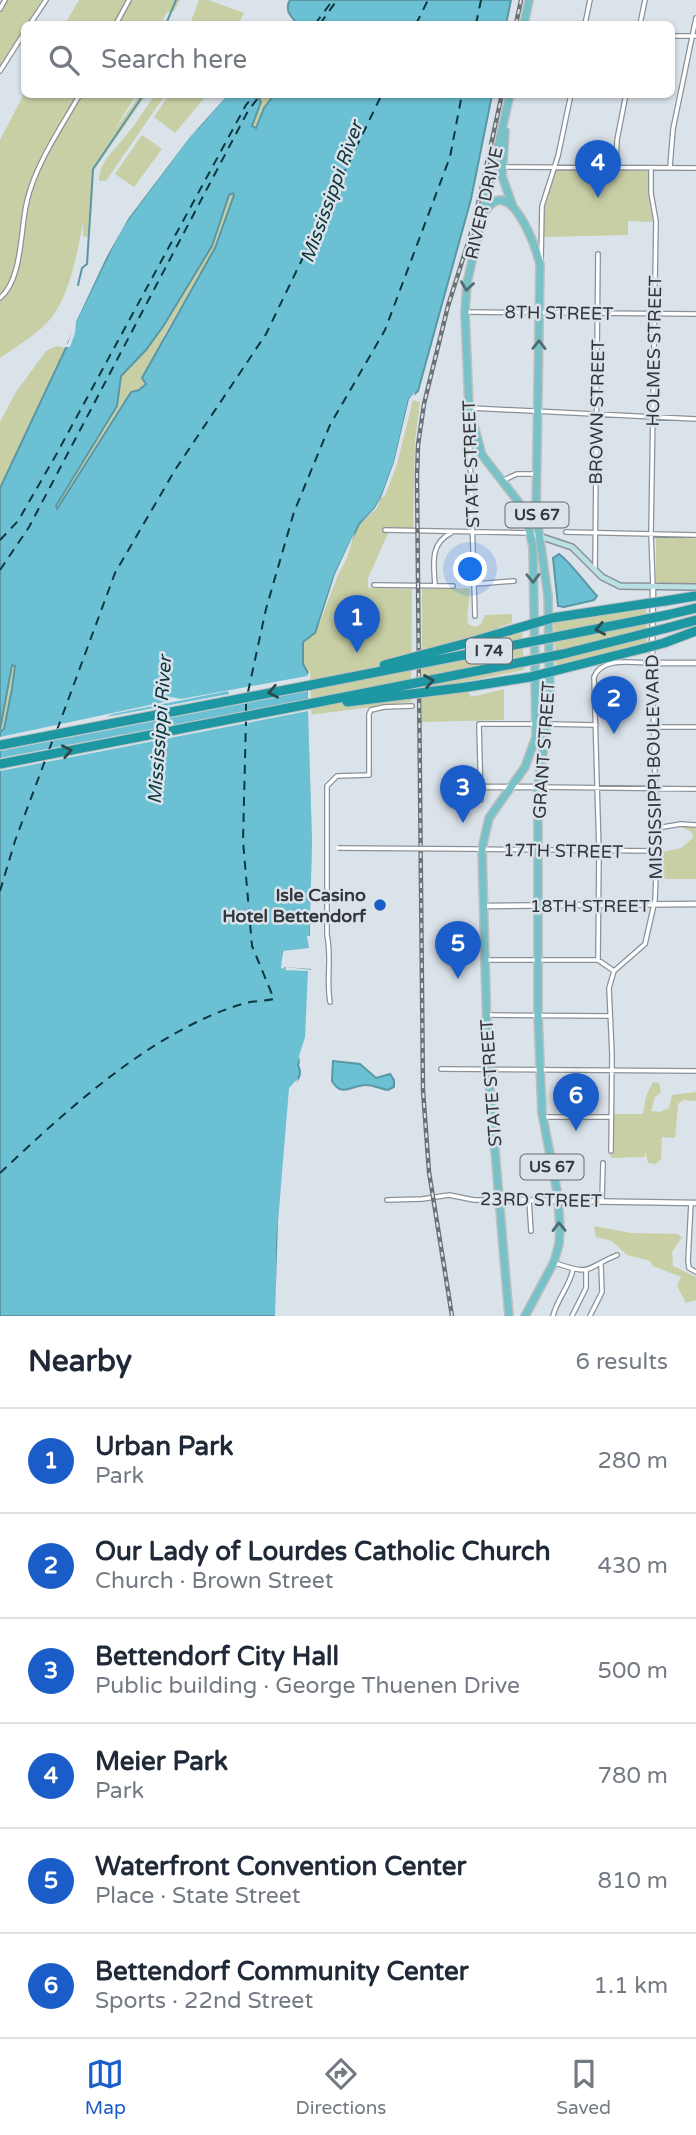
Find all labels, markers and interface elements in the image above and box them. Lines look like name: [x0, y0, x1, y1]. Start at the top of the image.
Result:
search box: [21, 21, 675, 98]
icon: search: [45, 41, 83, 79]
text: Search here: [101, 44, 247, 75]
water label: Mississippi River: [296, 116, 369, 266]
pin: 4: [575, 140, 621, 198]
street label: RIVER DRIVE: [460, 145, 508, 261]
street label: HOLMES STREET: [642, 275, 666, 427]
one-way arrow: [460, 280, 475, 291]
street label: 8TH STREET: [504, 301, 614, 325]
one-way arrow: [531, 339, 547, 350]
street label: BROWN STREET: [585, 339, 609, 485]
street label: STATE STREET: [458, 400, 484, 528]
road number: US 67: [505, 502, 568, 528]
your location: [453, 552, 487, 586]
one-way arrow: [526, 573, 541, 584]
pin: 1: [334, 595, 380, 653]
one-way arrow: [594, 620, 606, 635]
road number: I 74: [466, 638, 512, 664]
water label: Mississippi River: [144, 652, 176, 805]
street label: MISSISSIPPI BOULEVARD: [641, 654, 667, 880]
one-way arrow: [423, 675, 435, 690]
pin: 2: [591, 676, 637, 734]
street label: GRANT STREET: [528, 680, 560, 820]
one-way arrow: [267, 684, 279, 699]
one-way arrow: [61, 745, 73, 760]
pin: 3: [440, 765, 486, 823]
street label: 17TH STREET: [503, 839, 623, 863]
place label: Isle Casino Hotel Bettendorf: [222, 884, 367, 927]
street label: 18TH STREET: [530, 895, 650, 917]
marker: Isle Casino Hotel Bettendorf: [372, 897, 388, 913]
pin: 5: [435, 921, 481, 979]
street label: STATE STREET: [476, 1018, 506, 1148]
pin: 6: [553, 1073, 599, 1131]
road number: US 67: [520, 1154, 584, 1180]
street label: 23RD STREET: [480, 1188, 602, 1212]
one-way arrow: [551, 1222, 567, 1232]
text: Nearby: [28, 1343, 132, 1380]
text: 6 results: [575, 1348, 668, 1376]
text: Urban Park: [95, 1431, 233, 1462]
text: 1: [44, 1447, 58, 1475]
text: 280 m: [598, 1447, 668, 1475]
text: Park: [95, 1462, 144, 1490]
text: Our Lady of Lourdes Catholic Church: [95, 1536, 551, 1567]
text: 2: [44, 1552, 58, 1580]
text: 430 m: [598, 1552, 668, 1580]
text: Church · Brown Street: [95, 1567, 334, 1595]
text: Bettendorf City Hall: [95, 1641, 339, 1672]
text: 3: [44, 1657, 58, 1685]
text: 500 m: [598, 1657, 668, 1685]
text: Public building · George Thuenen Drive: [95, 1672, 520, 1700]
text: Meier Park: [95, 1746, 228, 1777]
text: 4: [44, 1762, 58, 1790]
text: 780 m: [598, 1762, 668, 1790]
text: Park: [95, 1777, 144, 1805]
text: Waterfront Convention Center: [95, 1851, 467, 1882]
text: 5: [44, 1867, 58, 1895]
text: 810 m: [598, 1867, 668, 1895]
text: Place · State Street: [95, 1882, 301, 1910]
text: Bettendorf Community Center: [95, 1956, 469, 1987]
text: 6: [44, 1972, 58, 2000]
text: 1.1 km: [594, 1972, 668, 2000]
text: Sports · 22nd Street: [95, 1987, 313, 2015]
tab: Map: [85, 2055, 126, 2119]
tab: Directions: [296, 2055, 387, 2119]
tab: Saved: [556, 2055, 611, 2119]

